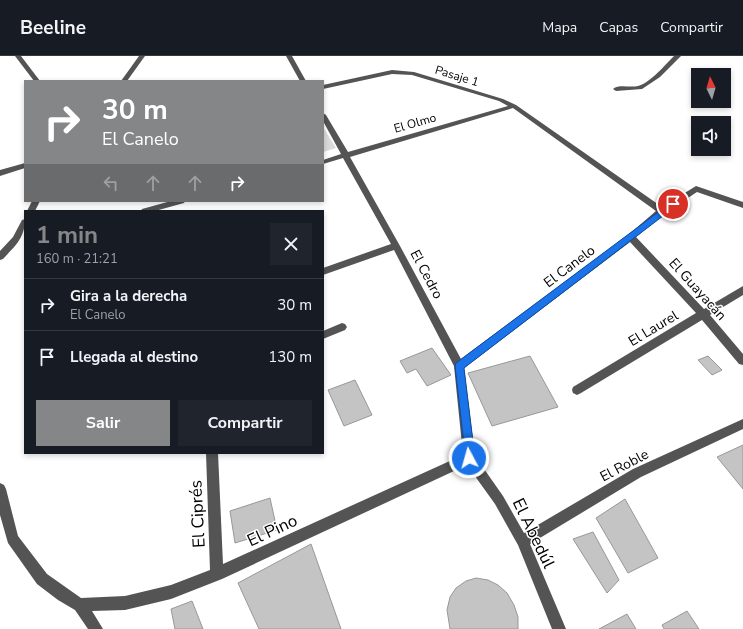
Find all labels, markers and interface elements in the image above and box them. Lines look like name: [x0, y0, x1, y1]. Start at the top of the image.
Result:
text: Beeline: [20, 15, 86, 41]
text: Mapa: [542, 18, 577, 37]
text: Capas: [599, 18, 638, 37]
text: Compartir: [660, 18, 723, 37]
street label: Pasaje 1: [433, 62, 481, 90]
north arrow: [691, 68, 731, 108]
map controls: [691, 68, 731, 156]
text: 30 m: [102, 91, 168, 129]
icon: right: [36, 96, 88, 148]
street label: El Olmo: [392, 109, 438, 137]
button: sound: [691, 116, 731, 156]
text: El Canelo: [102, 127, 179, 151]
icon: left: [100, 172, 122, 194]
icon: ahead: [142, 172, 164, 194]
icon: ahead: [184, 172, 206, 194]
icon: right: [226, 172, 248, 194]
pin: [656, 187, 690, 221]
icon: arrive: [662, 193, 684, 215]
text: 1 min: [36, 219, 98, 251]
button: close: [270, 223, 312, 265]
street label: El Canelo: [540, 241, 599, 292]
street label: El Cedro: [406, 246, 448, 302]
text: 160 m · 21:21: [36, 250, 118, 268]
street label: El Guayacán: [665, 254, 731, 325]
text: Gira a la derecha: [70, 286, 187, 306]
icon: right: [36, 294, 58, 316]
text: 30 m: [277, 295, 312, 315]
text: El Canelo: [70, 306, 126, 324]
street label: El Laurel: [625, 306, 683, 351]
icon: arrive: [36, 346, 58, 368]
text: Llegada al destino: [70, 347, 198, 367]
text: 130 m: [268, 347, 312, 367]
button: Salir: [36, 400, 170, 446]
button: Compartir: [178, 400, 312, 446]
position arrow: [448, 437, 490, 479]
street label: El Roble: [597, 445, 652, 486]
street label: El Ciprés: [184, 480, 211, 548]
street label: El Abedúl: [507, 494, 560, 572]
street label: El Pino: [243, 509, 301, 552]

